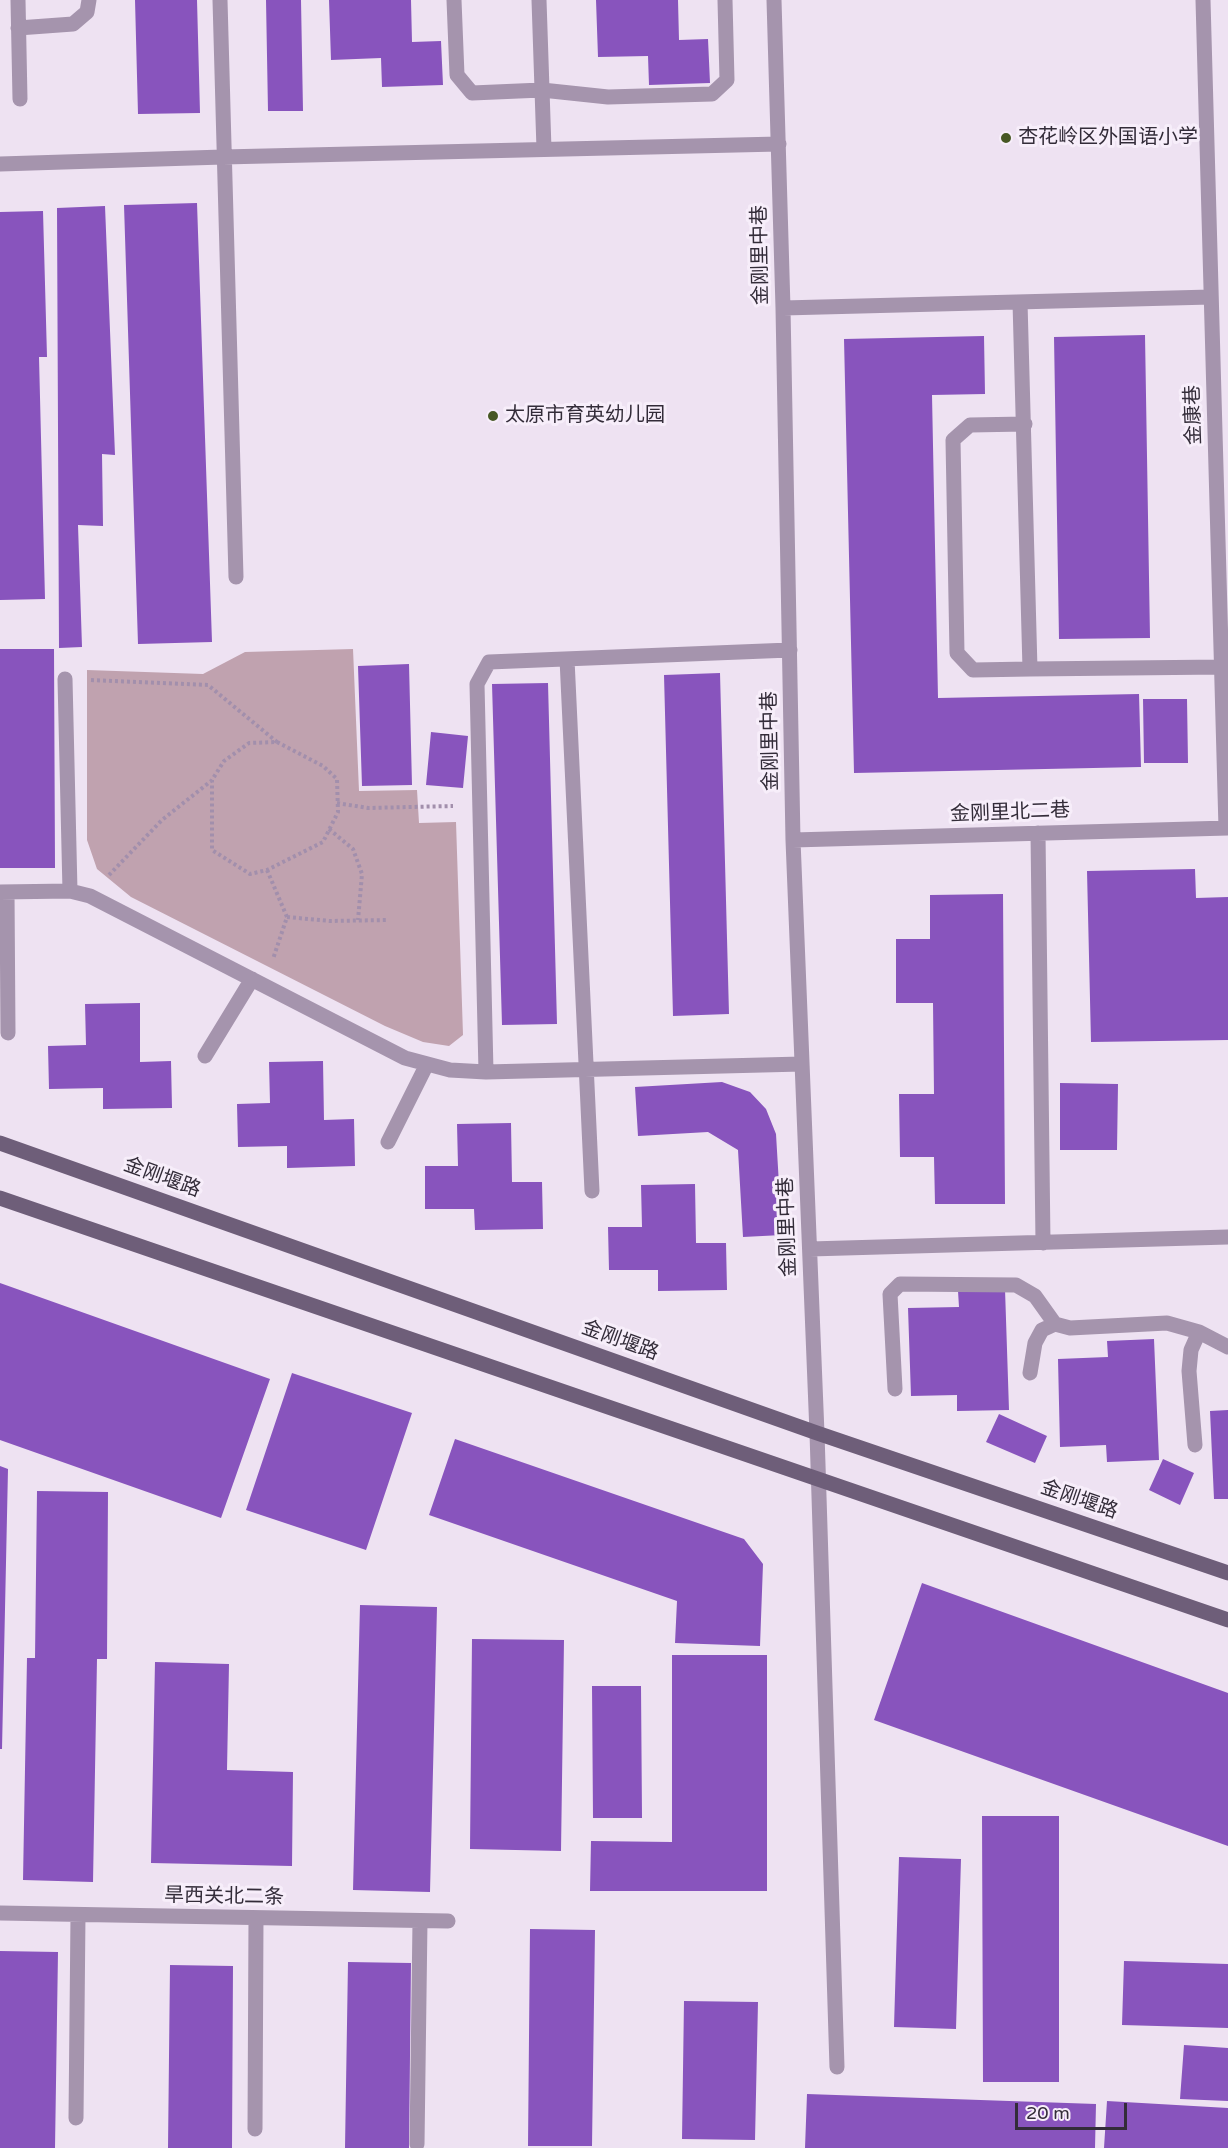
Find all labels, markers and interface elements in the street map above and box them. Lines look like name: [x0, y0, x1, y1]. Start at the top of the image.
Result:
place label: 杏花岭区外国语小学: [1018, 126, 1198, 150]
marker: 杏花岭区外国语小学: [999, 131, 1013, 145]
street label: 金刚里中巷: [748, 205, 774, 305]
street label: 金康巷: [1181, 385, 1207, 445]
place label: 太原市育英幼儿园: [505, 404, 665, 428]
marker: 太原市育英幼儿园: [486, 409, 500, 423]
street label: 金刚里中巷: [758, 691, 784, 791]
street label: 金刚里北二巷: [950, 799, 1070, 827]
street label: 金刚堰路: [120, 1153, 204, 1203]
street label: 金刚里中巷: [774, 1177, 802, 1277]
street label: 金刚堰路: [578, 1316, 662, 1366]
street label: 金刚堰路: [1037, 1476, 1121, 1524]
street label: 旱西关北二条: [164, 1884, 284, 1910]
scale bar: [1018, 2091, 1130, 2129]
text: 20 m: [1026, 2102, 1070, 2124]

